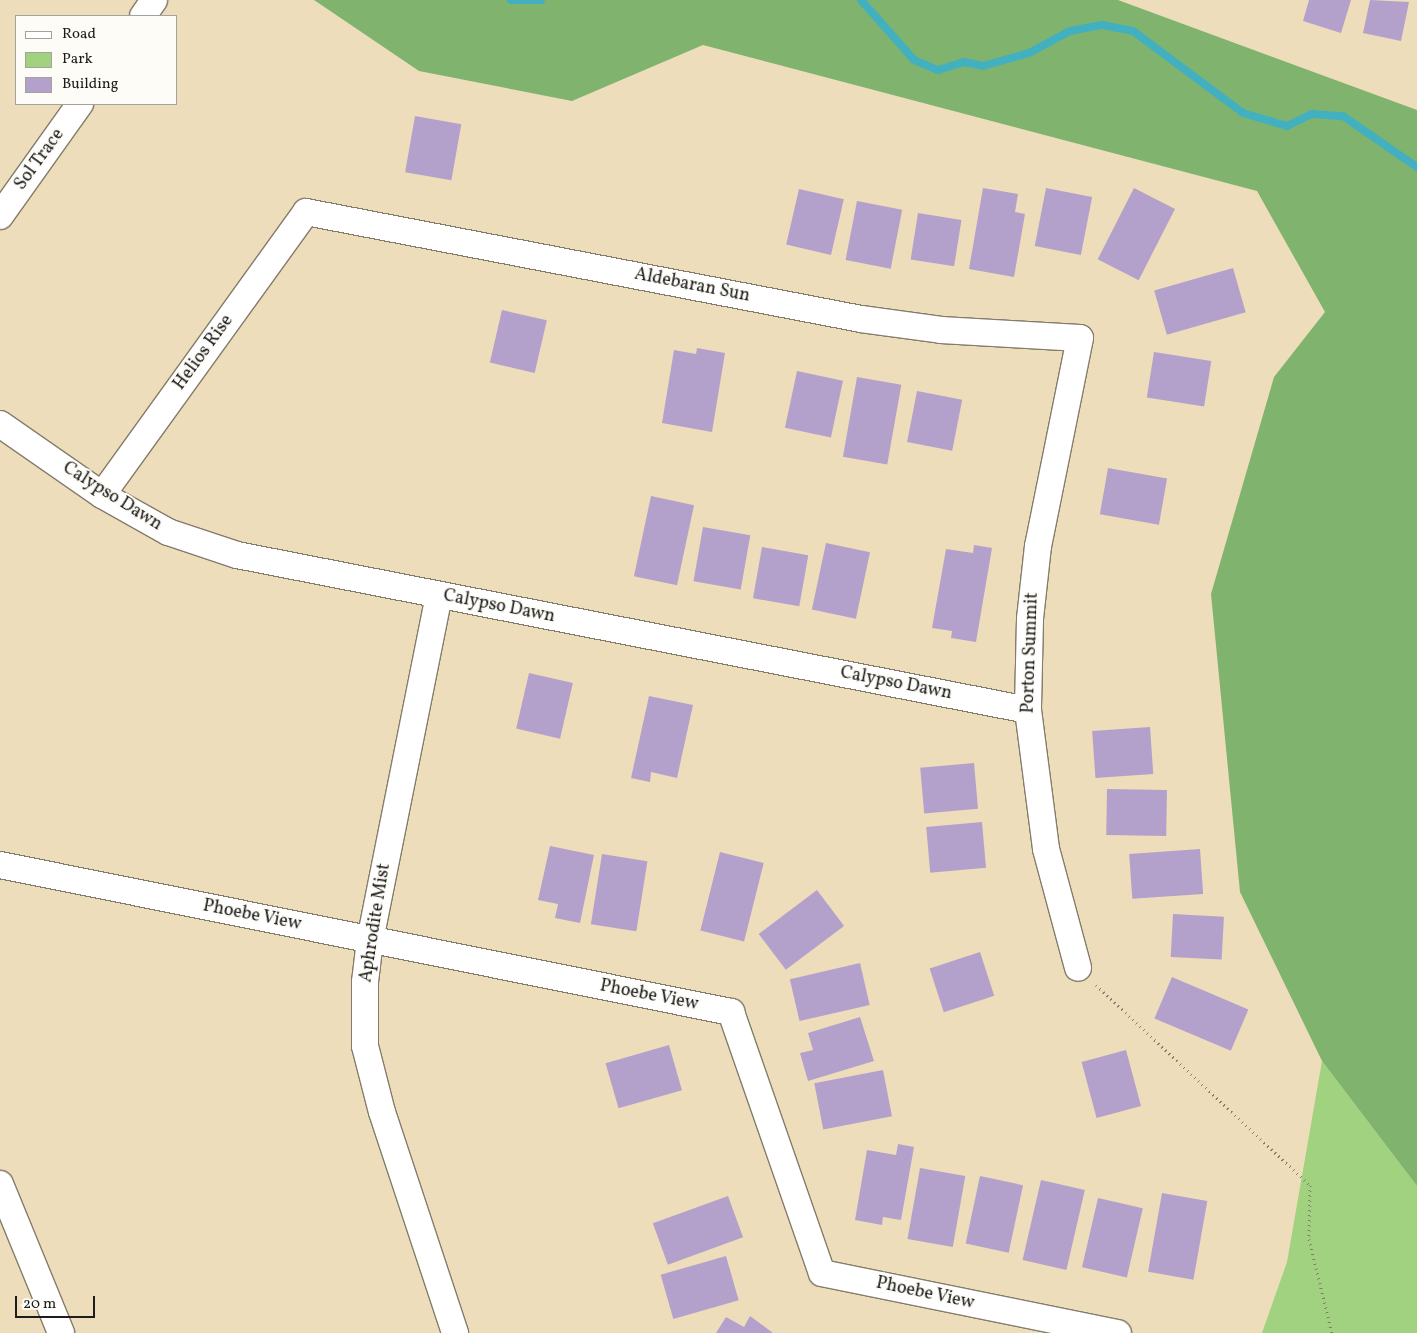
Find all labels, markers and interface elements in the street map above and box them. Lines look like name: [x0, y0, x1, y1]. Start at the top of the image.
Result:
legend: [15, 15, 178, 105]
text: Road: [62, 24, 96, 45]
text: Park: [62, 49, 93, 70]
text: Building: [62, 74, 118, 95]
street label: Sol Trace: [10, 125, 70, 195]
street label: Aldebaran Sun: [632, 264, 752, 308]
street label: Helios Rise: [169, 311, 239, 395]
street label: Calypso Dawn: [58, 458, 166, 536]
street label: Calypso Dawn: [441, 586, 557, 628]
street label: Porton Summit: [1018, 592, 1044, 714]
street label: Calypso Dawn: [838, 663, 954, 705]
street label: Aphrodite Mist: [356, 862, 396, 984]
street label: Phoebe View: [201, 896, 303, 936]
street label: Phoebe View: [598, 976, 700, 1016]
street label: Phoebe View: [874, 1273, 976, 1315]
scale bar: [18, 1286, 98, 1318]
text: 20 m: [23, 1294, 56, 1315]

